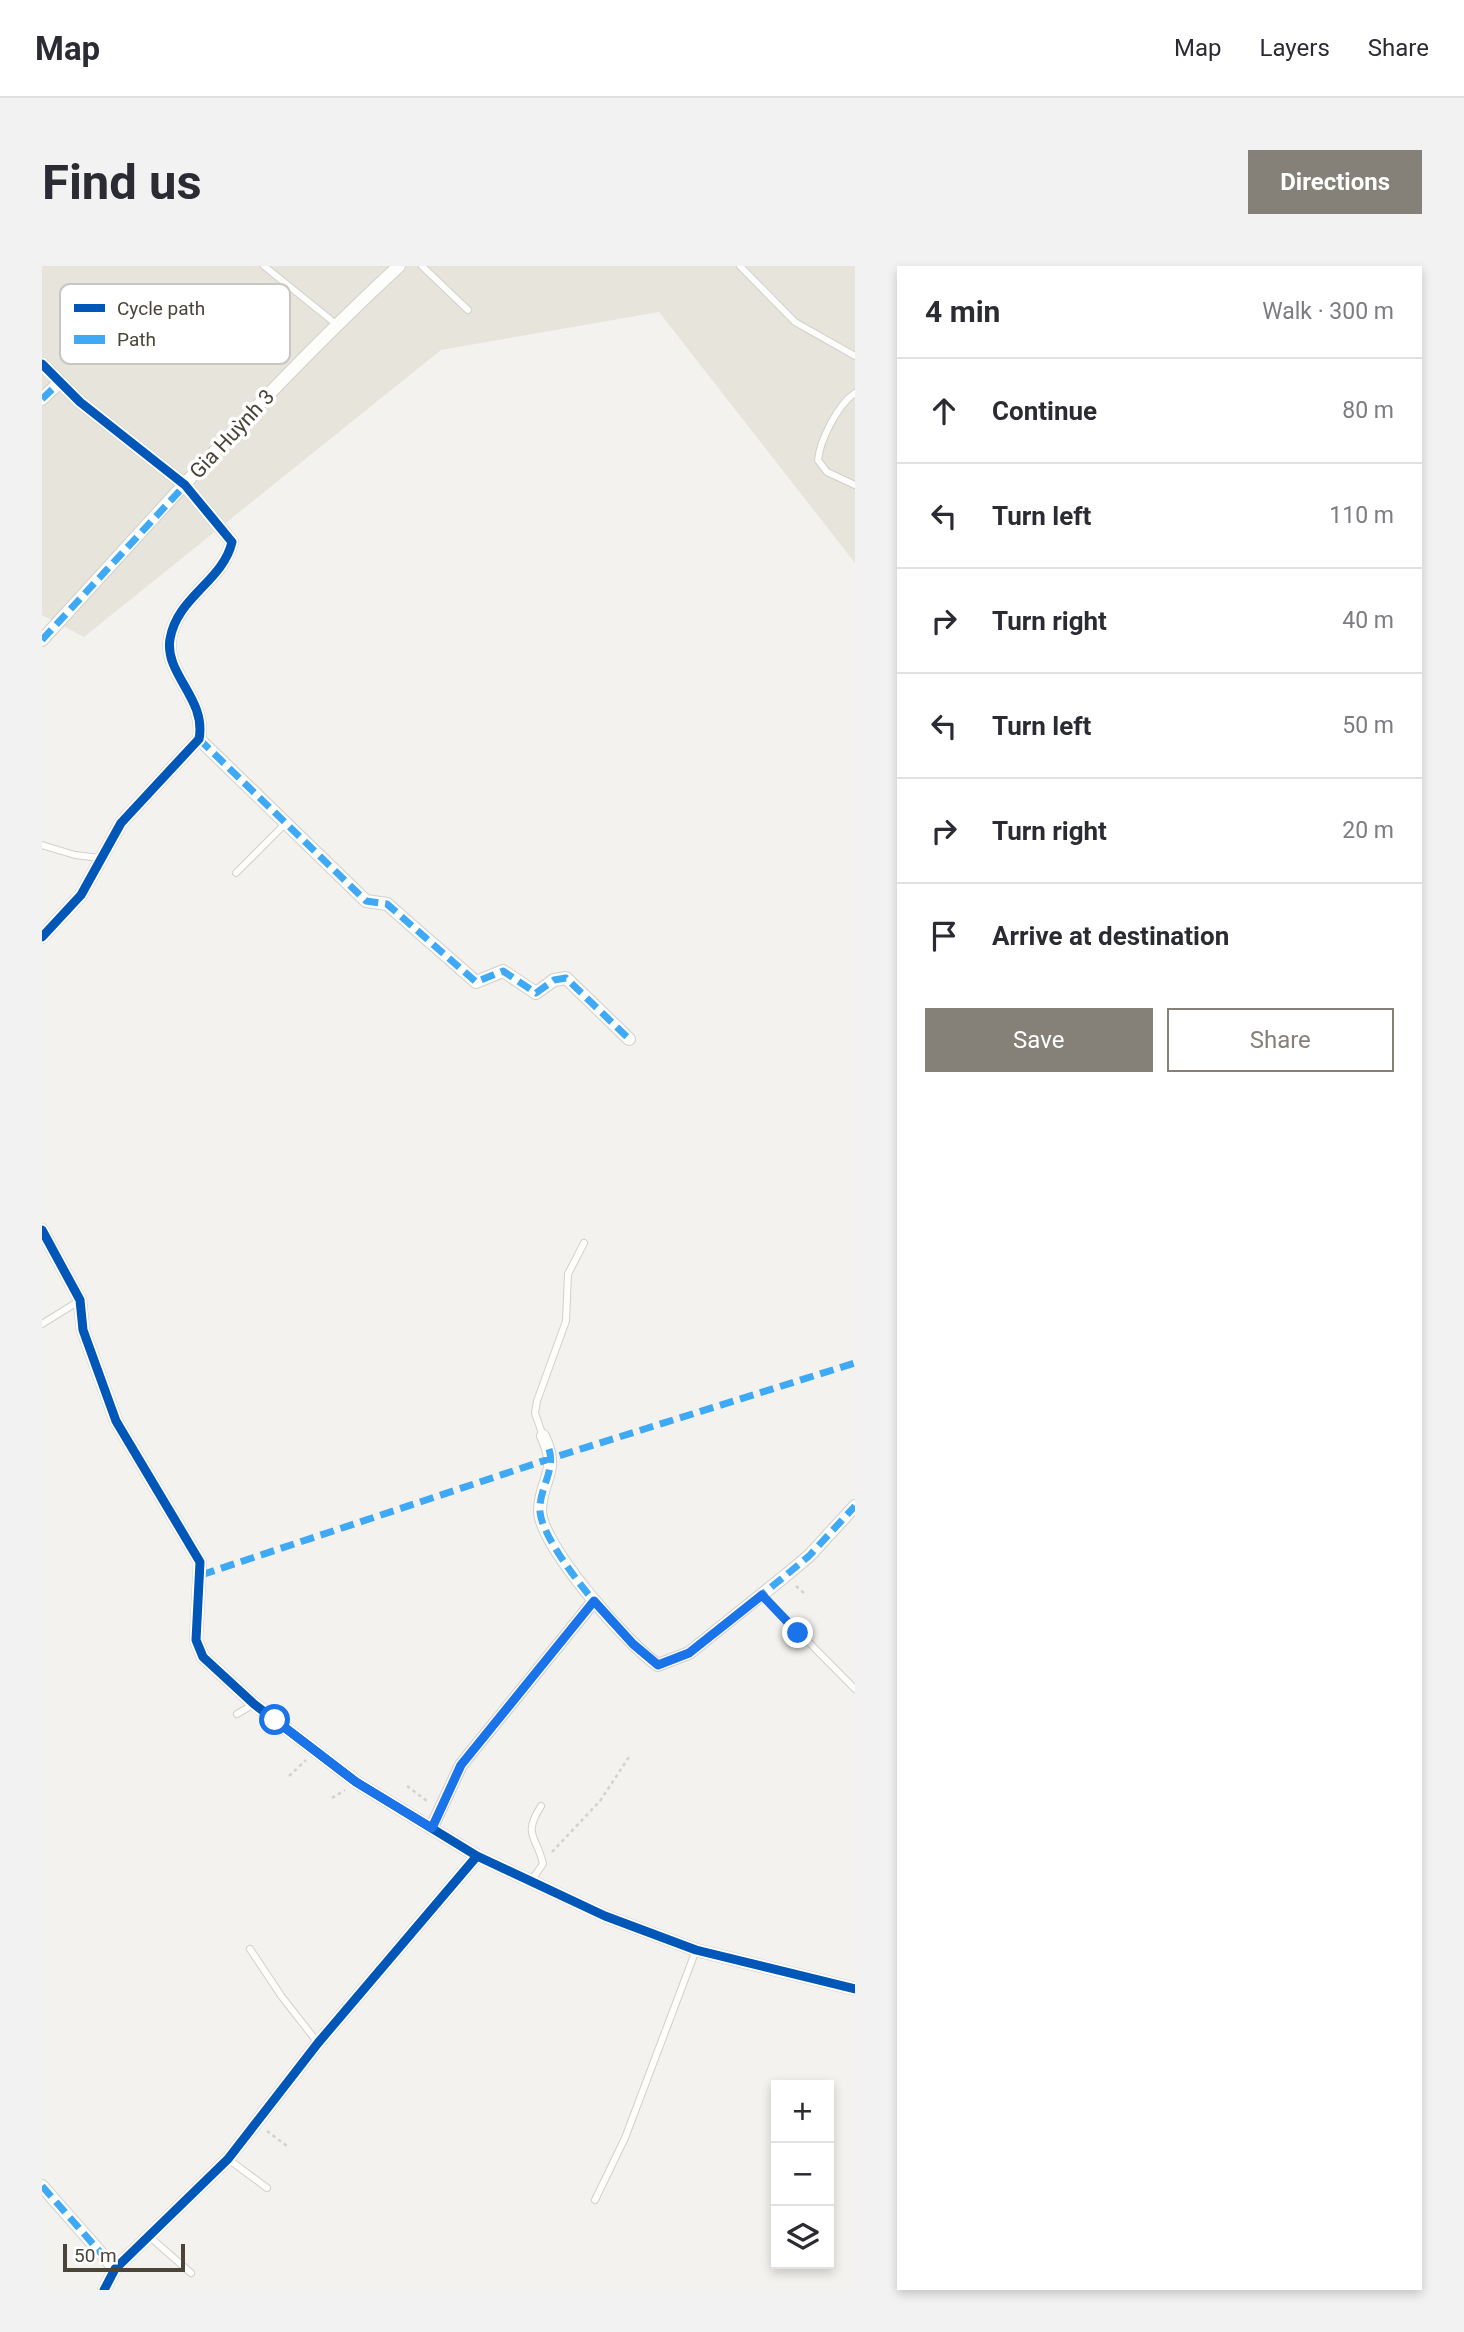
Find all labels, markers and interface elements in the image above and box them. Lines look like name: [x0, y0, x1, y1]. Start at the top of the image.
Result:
text: Map: [35, 29, 100, 68]
text: Map: [1174, 34, 1222, 62]
text: Layers: [1260, 34, 1330, 62]
text: Share: [1368, 34, 1429, 62]
button: Directions: [1248, 150, 1422, 214]
text: Find us: [42, 154, 202, 211]
legend: [60, 284, 290, 364]
text: 4 min: [925, 294, 1000, 329]
text: Cycle path: [117, 297, 205, 320]
text: Walk · 300 m: [1262, 298, 1394, 325]
text: Path: [117, 328, 156, 351]
street label: Gia Huỳnh 3: [185, 385, 279, 483]
icon: ahead: [925, 392, 963, 430]
text: Continue: [992, 396, 1097, 426]
text: 80 m: [1342, 397, 1394, 424]
icon: left: [925, 497, 963, 535]
text: Turn left: [992, 501, 1091, 531]
text: 110 m: [1329, 502, 1394, 529]
icon: right: [925, 602, 963, 640]
text: Turn right: [992, 606, 1107, 636]
text: 40 m: [1342, 607, 1394, 634]
icon: left: [925, 707, 963, 745]
text: Turn left: [992, 711, 1091, 741]
text: 50 m: [1342, 712, 1394, 739]
icon: right: [925, 812, 963, 850]
text: Turn right: [992, 816, 1107, 846]
text: 20 m: [1342, 817, 1394, 844]
icon: arrive: [925, 917, 963, 955]
text: Arrive at destination: [992, 921, 1229, 951]
button: Save: [925, 1008, 1153, 1072]
button: Share: [1167, 1008, 1394, 1072]
route end: [782, 1617, 813, 1648]
route start: [259, 1704, 290, 1735]
map controls: [771, 2080, 834, 2269]
button: +: [771, 2080, 834, 2143]
button: −: [771, 2143, 834, 2206]
button: layers: [771, 2206, 834, 2269]
scale bar: [63, 2241, 186, 2273]
text: 50 m: [74, 2244, 117, 2267]

